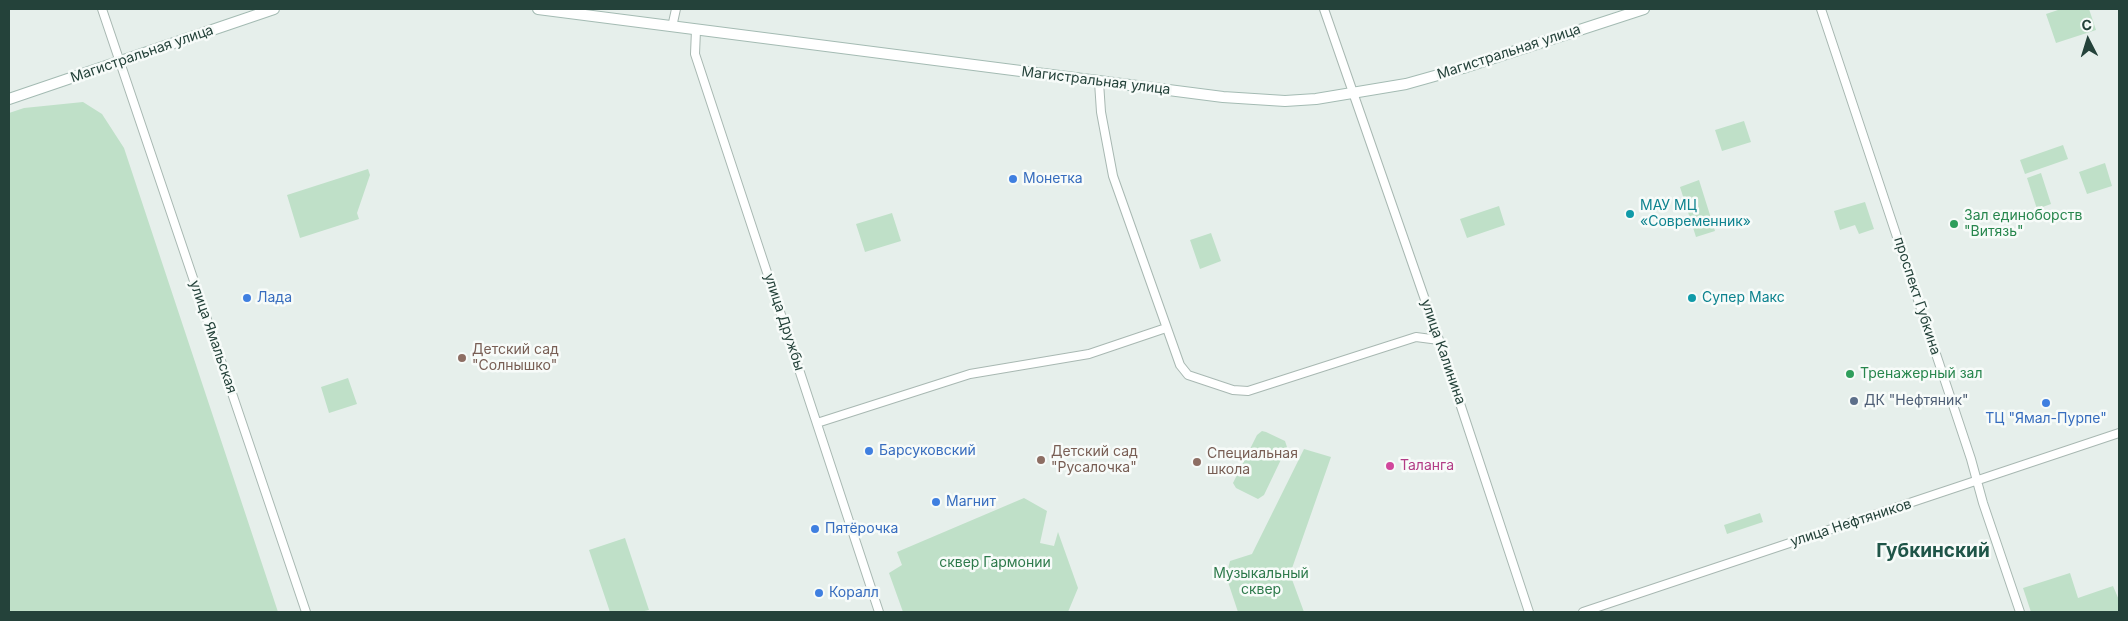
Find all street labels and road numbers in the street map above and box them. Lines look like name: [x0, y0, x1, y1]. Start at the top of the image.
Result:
street label: Магистральная улица: [1435, 21, 1583, 83]
street label: Магистральная улица: [68, 22, 216, 86]
street label: Магистральная улица: [1021, 64, 1171, 98]
street label: проспект Губкина: [1890, 235, 1944, 357]
street label: улица Дружбы: [760, 271, 808, 373]
street label: улица Ямальская: [186, 278, 240, 396]
street label: улица Калинина: [1417, 297, 1469, 407]
street label: улица Нефтяников: [1788, 495, 1914, 551]

